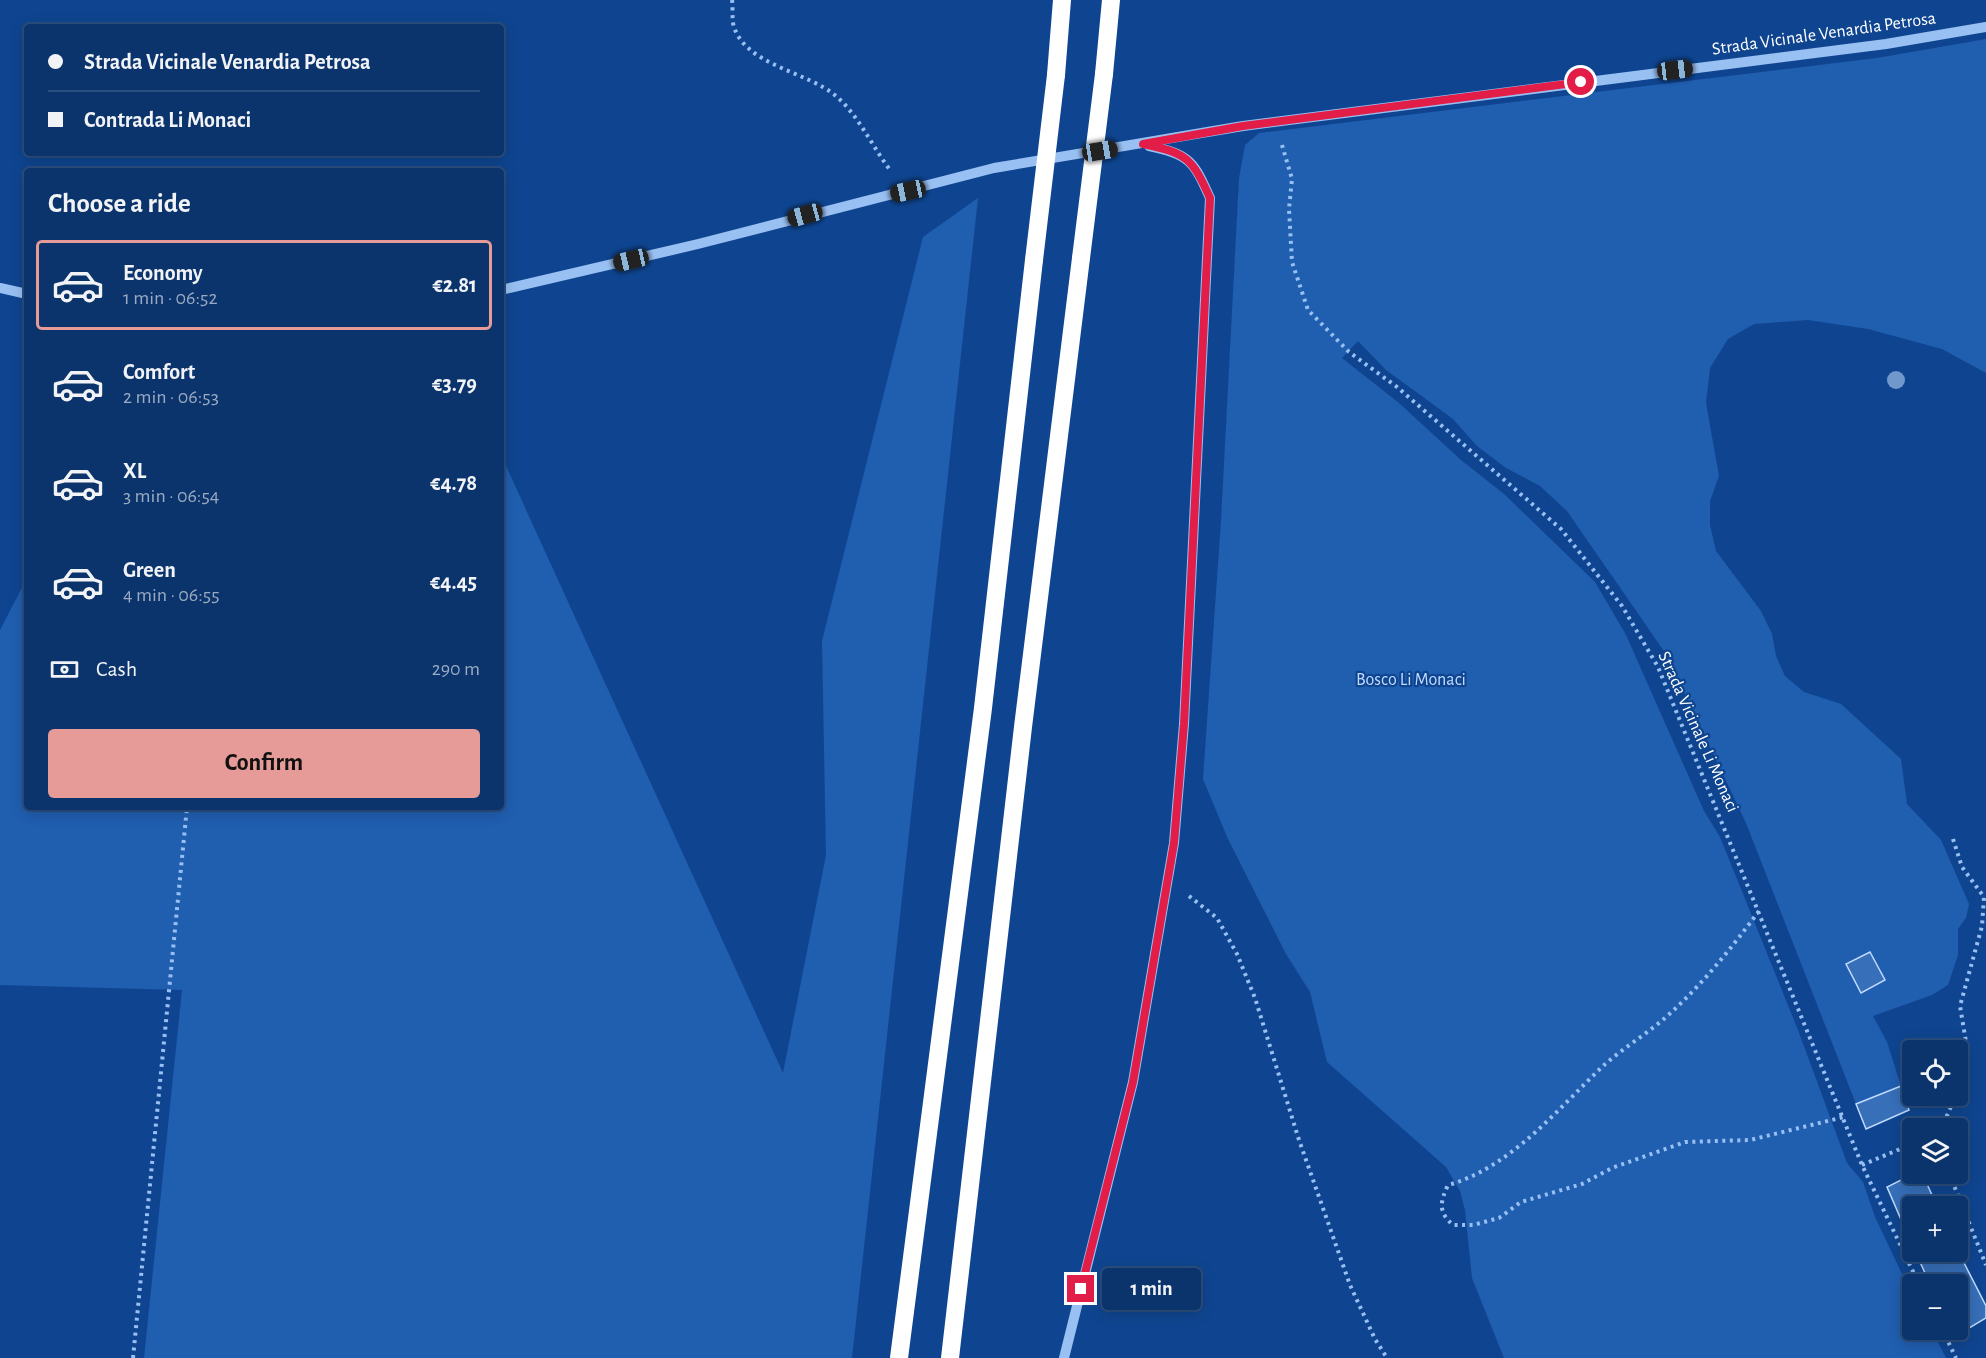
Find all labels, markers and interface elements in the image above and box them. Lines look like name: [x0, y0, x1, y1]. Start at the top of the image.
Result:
street label: Strada Vicinale Venardia Petrosa: [1711, 9, 1937, 59]
text: Strada Vicinale Venardia Petrosa: [84, 51, 371, 73]
car: [1656, 59, 1694, 81]
route start: [1567, 68, 1594, 95]
text: Contrada Li Monaci: [84, 109, 251, 131]
car: [1081, 139, 1119, 163]
car: [889, 178, 927, 204]
text: Choose a ride: [48, 190, 191, 217]
car: [785, 202, 825, 228]
car: [611, 247, 651, 273]
icon: car: [51, 258, 105, 312]
text: Economy: [123, 262, 203, 284]
text: €2.81: [433, 274, 477, 296]
text: 1 min · 06:52: [123, 288, 218, 308]
icon: car: [51, 357, 105, 411]
text: Comfort: [123, 361, 195, 383]
text: €3.79: [432, 373, 477, 395]
text: 2 min · 06:53: [123, 387, 219, 407]
icon: car: [51, 456, 105, 510]
text: XL: [123, 460, 146, 482]
text: €4.78: [430, 472, 477, 494]
text: 3 min · 06:54: [123, 486, 219, 506]
icon: car: [51, 555, 105, 609]
text: Green: [123, 559, 176, 581]
text: €4.45: [430, 571, 477, 593]
text: 4 min · 06:55: [123, 585, 220, 605]
street label: Strada Vicinale Li Monaci: [1654, 649, 1742, 815]
icon: cash: [48, 653, 81, 686]
text: Cash: [96, 658, 137, 680]
text: 290 m: [432, 659, 480, 679]
park label: Bosco Li Monaci: [1356, 671, 1466, 689]
button: Confirm: [48, 729, 480, 798]
map controls: [1902, 1040, 1968, 1340]
button: locate: [1902, 1040, 1968, 1106]
button: layers: [1902, 1118, 1968, 1184]
button: +: [1902, 1196, 1968, 1262]
callout: 1 min: [1102, 1268, 1201, 1310]
button: −: [1902, 1274, 1968, 1340]
route end: [1067, 1275, 1094, 1302]
text: 1 min: [1130, 1279, 1173, 1299]

